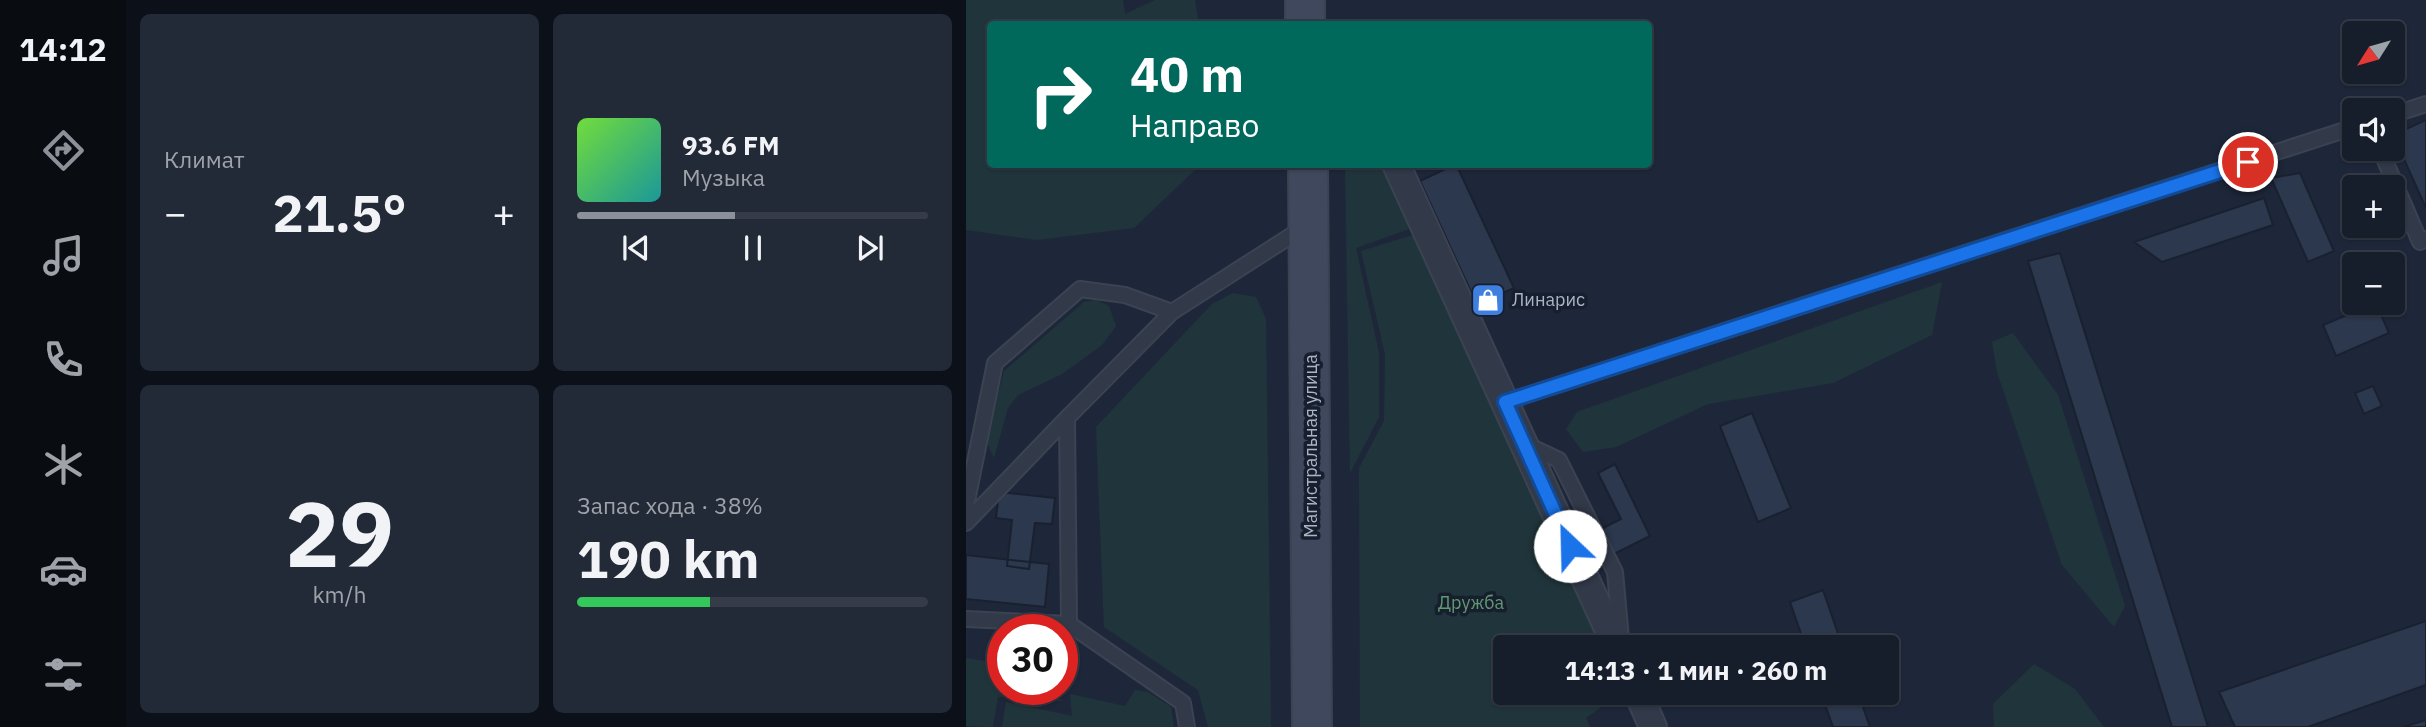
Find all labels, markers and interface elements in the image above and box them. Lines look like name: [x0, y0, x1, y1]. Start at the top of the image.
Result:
north arrow: [2342, 21, 2404, 84]
map controls: [2342, 21, 2405, 315]
text: 14:12: [19, 28, 107, 70]
text: 40 m: [1130, 42, 1244, 105]
icon: right: [1015, 49, 1106, 140]
button: sound: [2342, 98, 2405, 161]
text: Направо: [1130, 104, 1259, 146]
icon: directions: [39, 126, 88, 175]
text: 93.6 FM: [682, 128, 780, 162]
pin: [2218, 132, 2278, 192]
icon: arrive: [2229, 143, 2267, 181]
text: Климат: [164, 144, 245, 174]
text: Музыка: [682, 162, 765, 192]
button: +: [2342, 175, 2405, 238]
text: 21.5°: [272, 179, 407, 246]
text: −: [164, 188, 187, 237]
text: +: [492, 188, 515, 237]
icon: previous: [617, 229, 655, 267]
icon: pause: [734, 229, 772, 267]
icon: next: [851, 229, 889, 267]
icon: music: [39, 231, 88, 280]
button: −: [2342, 252, 2405, 315]
shop icon: Линарис: [1469, 281, 1507, 319]
place label: Линарис: [1512, 288, 1585, 311]
icon: phone: [39, 335, 88, 384]
street label: Магистральная улица: [1299, 354, 1322, 538]
icon: climate: [39, 440, 88, 489]
text: 29: [285, 474, 394, 592]
text: Запас хода · 38%: [577, 490, 763, 520]
position arrow: [1533, 509, 1607, 583]
text: 190 km: [577, 525, 759, 592]
icon: car: [39, 545, 88, 594]
text: km/h: [312, 579, 367, 609]
park label: Дружба: [1438, 591, 1504, 614]
speed limit sign: 30: [987, 614, 1078, 705]
icon: filters: [39, 650, 88, 699]
text: 14:13 · 1 мин · 260 m: [1565, 653, 1827, 687]

